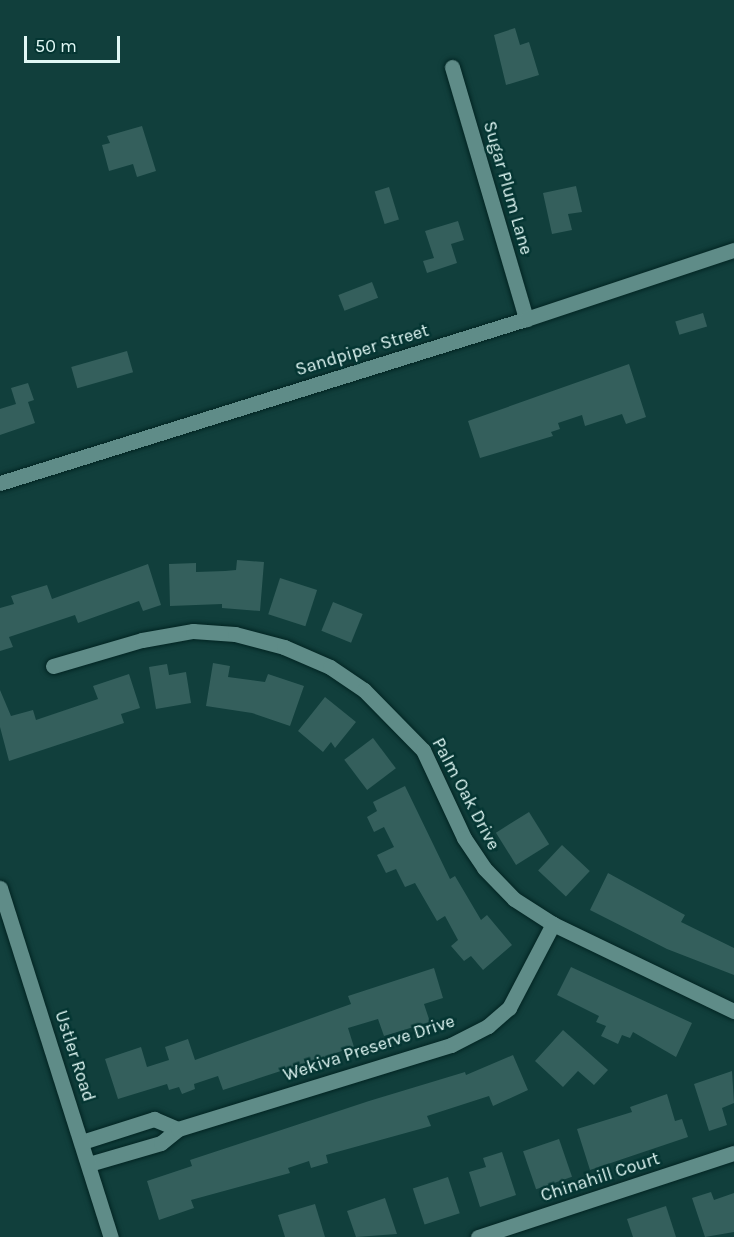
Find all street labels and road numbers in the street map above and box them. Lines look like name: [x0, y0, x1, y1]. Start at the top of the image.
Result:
street label: Sugar Plum Lane: [479, 119, 537, 257]
street label: Sandpiper Street: [293, 319, 431, 381]
street label: Palm Oak Drive: [427, 734, 505, 854]
street label: Ustler Road: [50, 1008, 100, 1104]
street label: Wekiva Preserve Drive: [281, 1010, 457, 1086]
street label: Chinahill Court: [538, 1148, 662, 1206]

